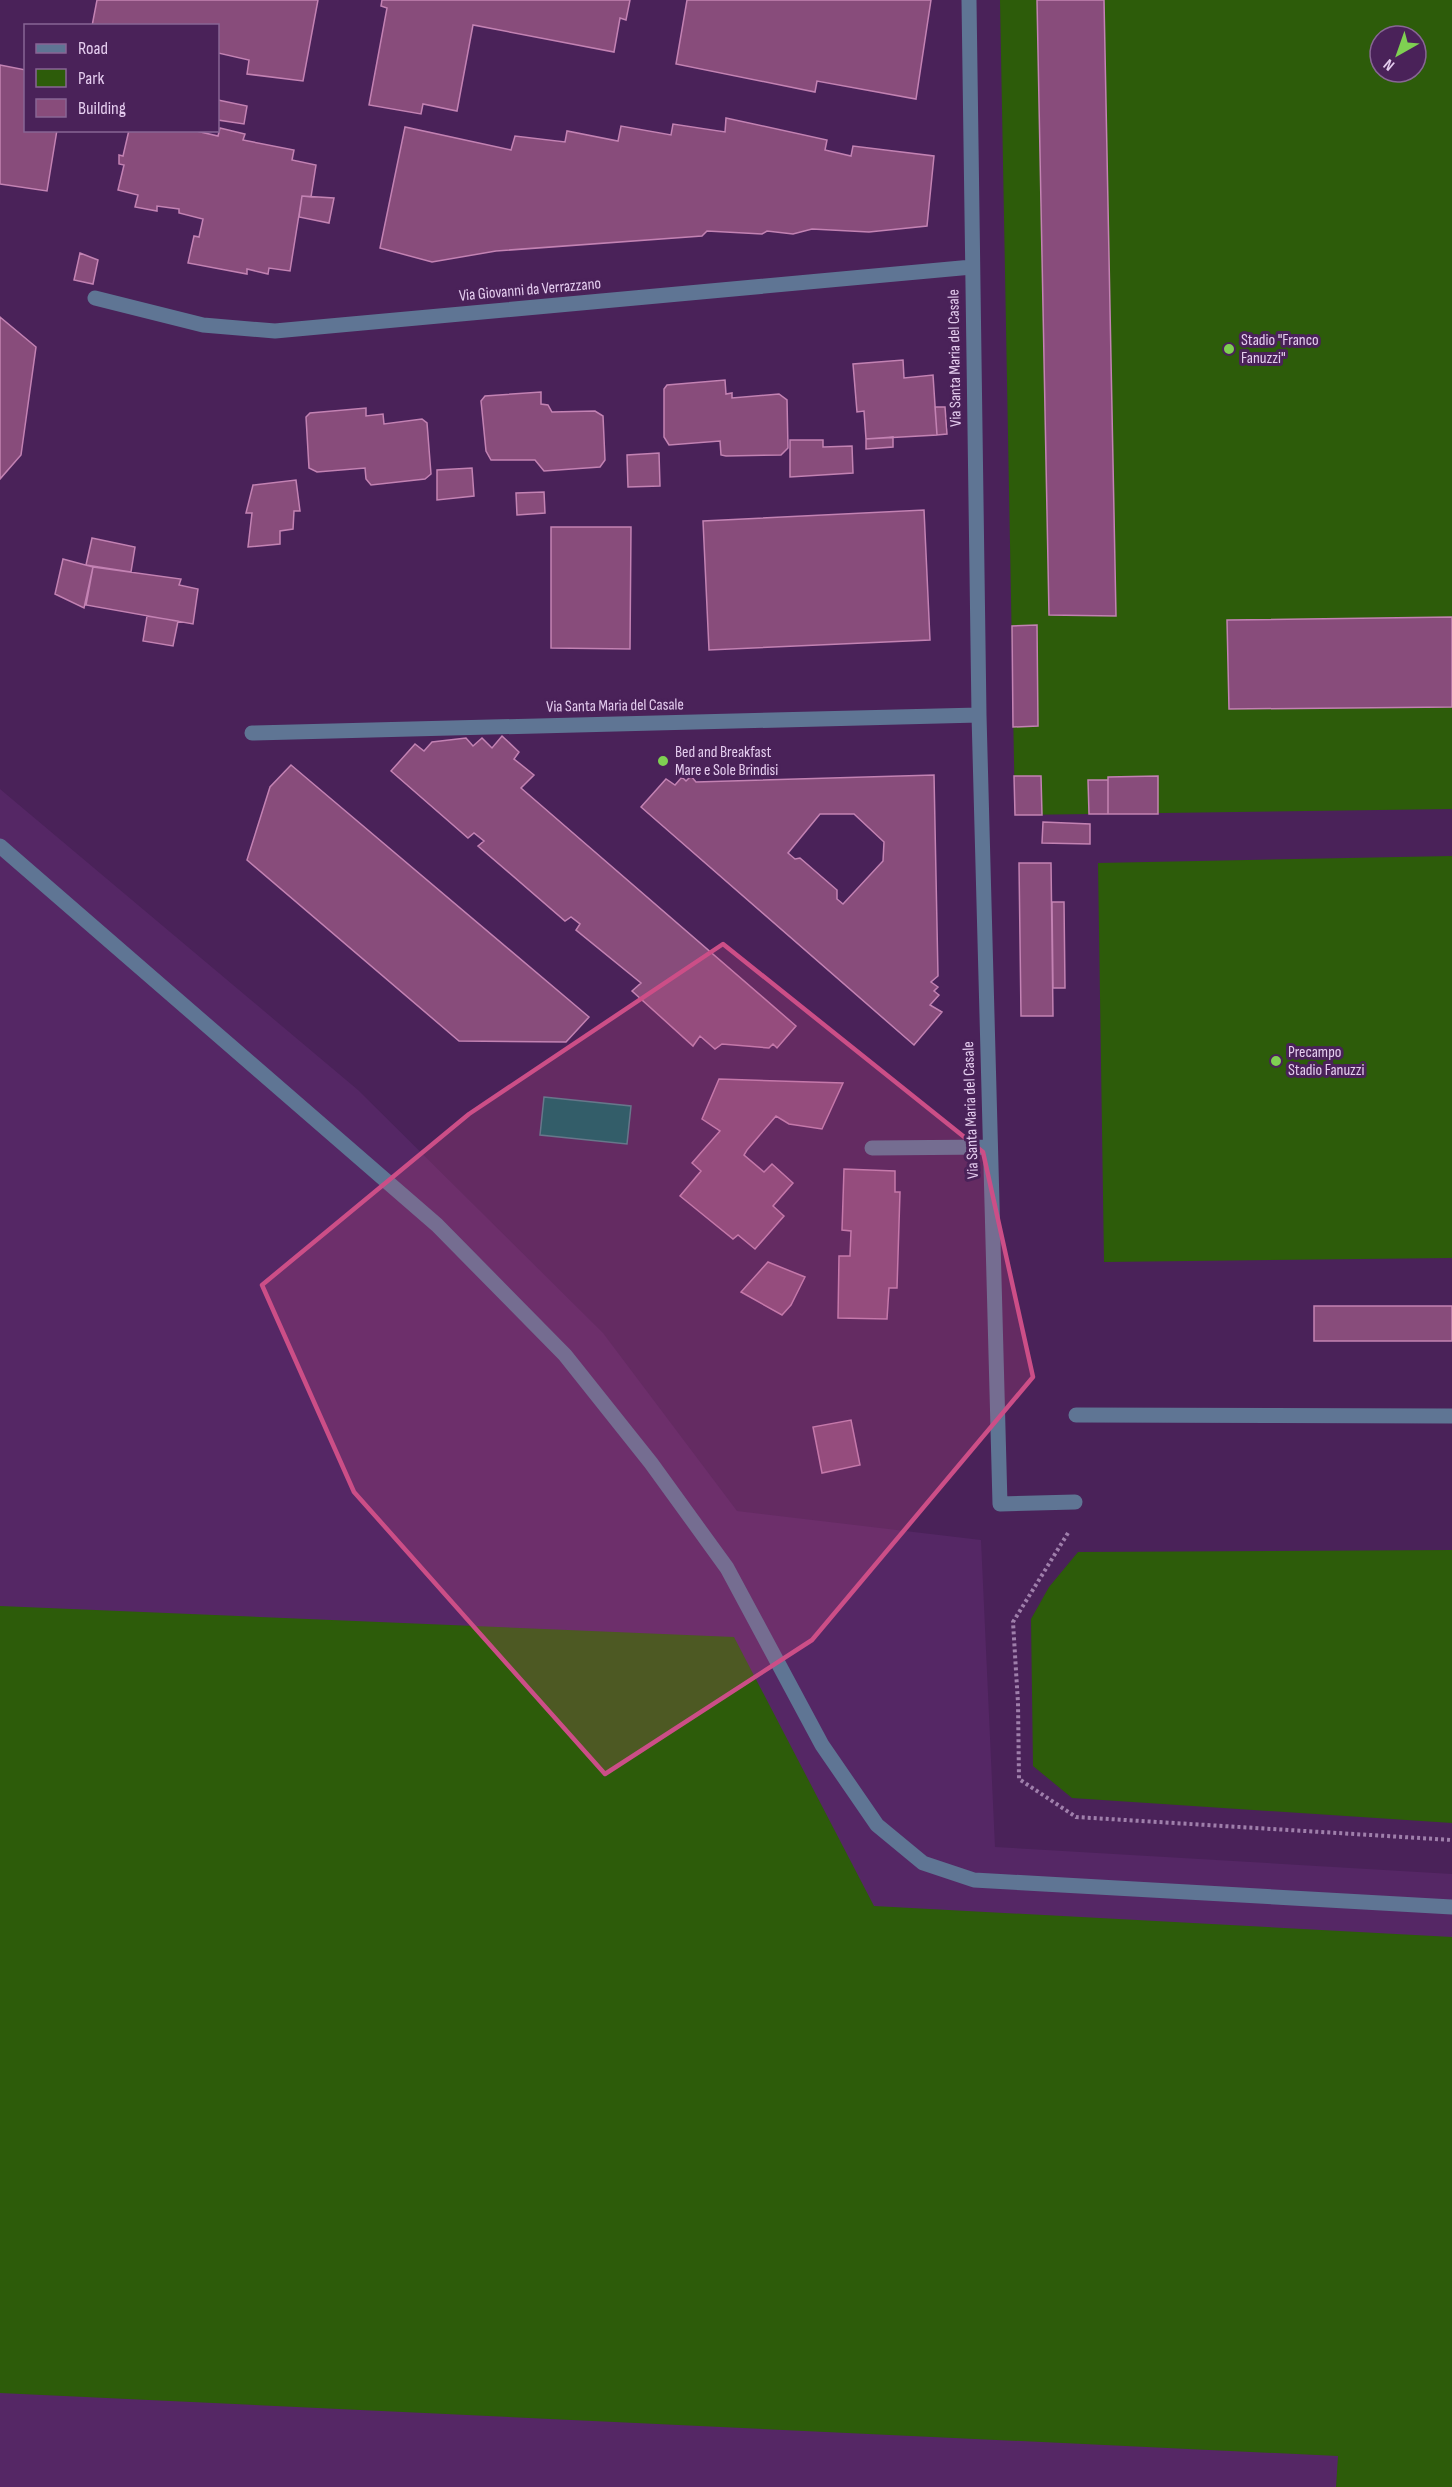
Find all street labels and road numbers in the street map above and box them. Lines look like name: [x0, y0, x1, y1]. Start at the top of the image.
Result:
street label: Via Giovanni da Verrazzano: [458, 274, 602, 306]
street label: Via Santa Maria del Casale: [944, 289, 966, 427]
street label: Via Santa Maria del Casale: [546, 695, 684, 717]
street label: Via Santa Maria del Casale: [959, 1041, 983, 1179]

